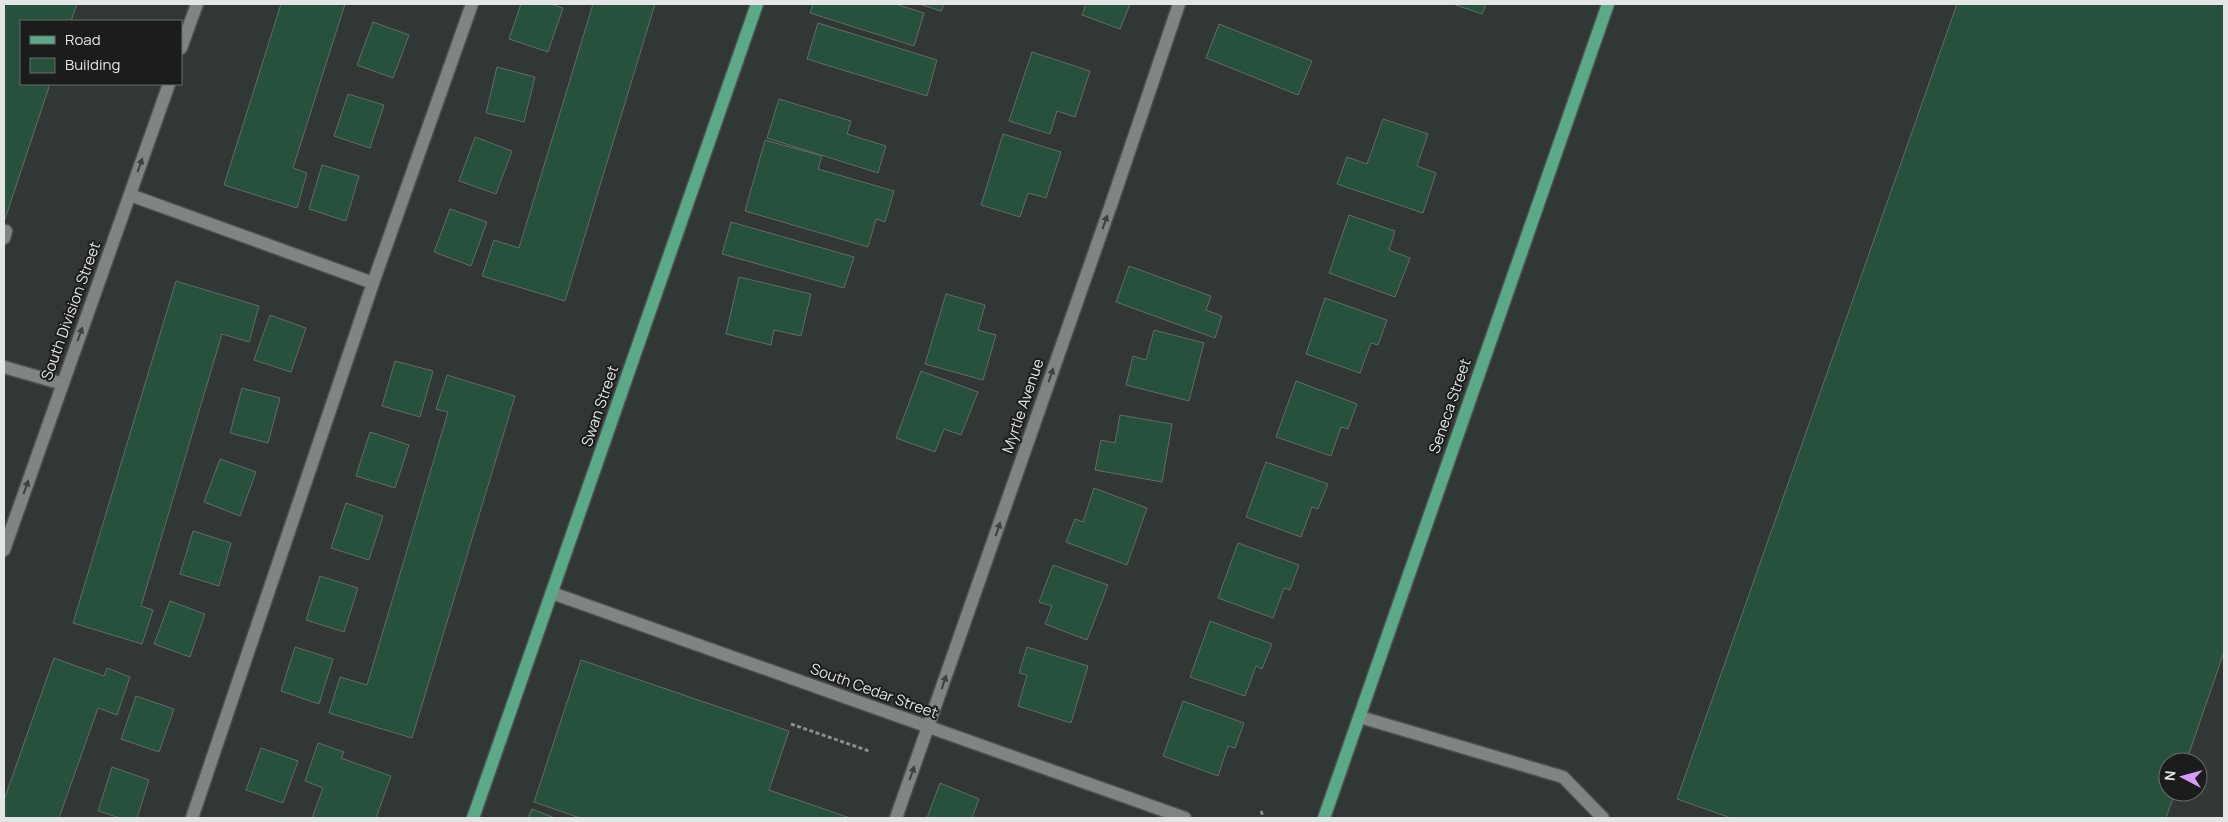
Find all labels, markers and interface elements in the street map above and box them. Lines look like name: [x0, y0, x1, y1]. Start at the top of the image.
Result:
legend: [20, 20, 182, 85]
text: Road: [65, 29, 101, 50]
text: Building: [65, 54, 120, 75]
one-way arrow: [137, 157, 145, 172]
one-way arrow: [1102, 214, 1109, 229]
street label: South Division Street: [36, 239, 105, 383]
one-way arrow: [77, 327, 84, 342]
street label: Myrtle Avenue: [997, 356, 1049, 456]
street label: Seneca Street: [1423, 356, 1476, 456]
street label: Swan Street: [576, 362, 623, 449]
one-way arrow: [1047, 367, 1055, 382]
one-way arrow: [23, 480, 30, 495]
one-way arrow: [995, 521, 1002, 536]
street label: South Cedar Street: [808, 658, 941, 723]
one-way arrow: [940, 674, 948, 689]
north arrow: [2158, 752, 2208, 802]
one-way arrow: [908, 765, 916, 780]
text: N: [2160, 770, 2180, 782]

